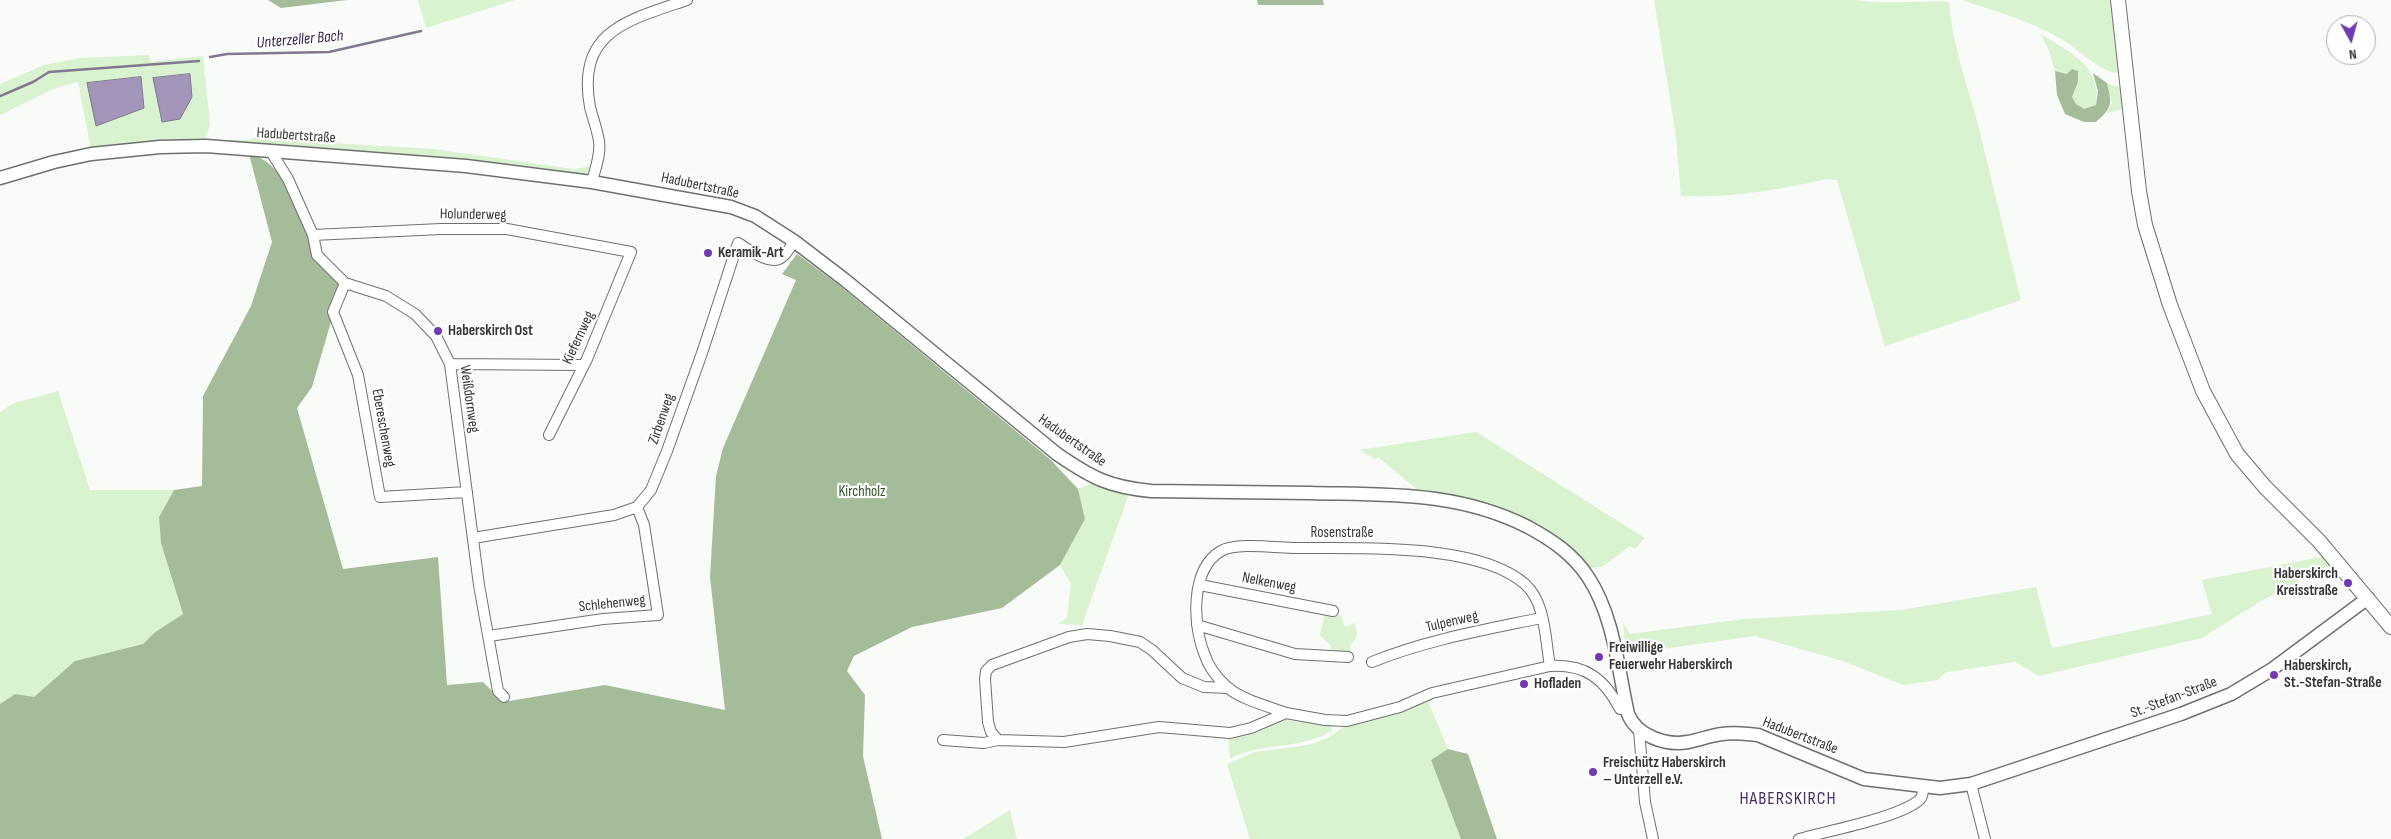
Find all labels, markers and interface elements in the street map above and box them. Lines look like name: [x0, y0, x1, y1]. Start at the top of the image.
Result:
north arrow: [2326, 15, 2376, 65]
water label: Unterzeller Bach: [256, 27, 344, 53]
text: N: [2348, 45, 2358, 63]
street label: Hadubertstraße: [256, 124, 336, 148]
street label: Hadubertstraße: [659, 169, 741, 203]
street label: Holunderweg: [440, 205, 506, 225]
place label: Keramik-Art: [718, 244, 784, 262]
marker: Keramik-Art: [702, 247, 714, 259]
street label: Kiefernweg: [559, 308, 599, 368]
place label: Haberskirch Ost: [448, 322, 533, 340]
marker: Haberskirch Ost: [432, 325, 444, 337]
street label: Weißdornweg: [455, 364, 483, 434]
street label: Ebereschenweg: [367, 387, 399, 469]
street label: Zirbenweg: [645, 391, 679, 447]
street label: Hadubertstraße: [1034, 411, 1110, 471]
park label: Kirchholz: [839, 483, 885, 501]
street label: Rosenstraße: [1311, 524, 1373, 542]
place label: Haberskirch Kreisstraße: [2274, 565, 2338, 600]
street label: Nelkenweg: [1240, 569, 1298, 597]
marker: Haberskirch Kreisstraße: [2342, 577, 2354, 589]
street label: Schlehenweg: [578, 592, 646, 616]
street label: Tulpenweg: [1424, 607, 1480, 637]
place label: Freiwillige Feuerwehr Haberskirch: [1609, 639, 1732, 674]
marker: Freiwillige Feuerwehr Haberskirch: [1593, 651, 1605, 663]
place label: Haberskirch, St.-Stefan-Straße: [2284, 657, 2382, 692]
marker: Haberskirch, St.-Stefan-Straße: [2268, 669, 2280, 681]
street label: St.-Stefan-Straße: [2128, 673, 2220, 723]
place label: Hofladen: [1534, 675, 1581, 693]
marker: Hofladen: [1518, 678, 1530, 690]
street label: Hadubertstraße: [1760, 713, 1840, 759]
place label: Freischütz Haberskirch – Unterzell e.V.: [1603, 754, 1726, 789]
marker: Freischütz Haberskirch – Unterzell e.V.: [1587, 766, 1599, 778]
district label: HABERSKIRCH: [1738, 788, 1838, 810]

